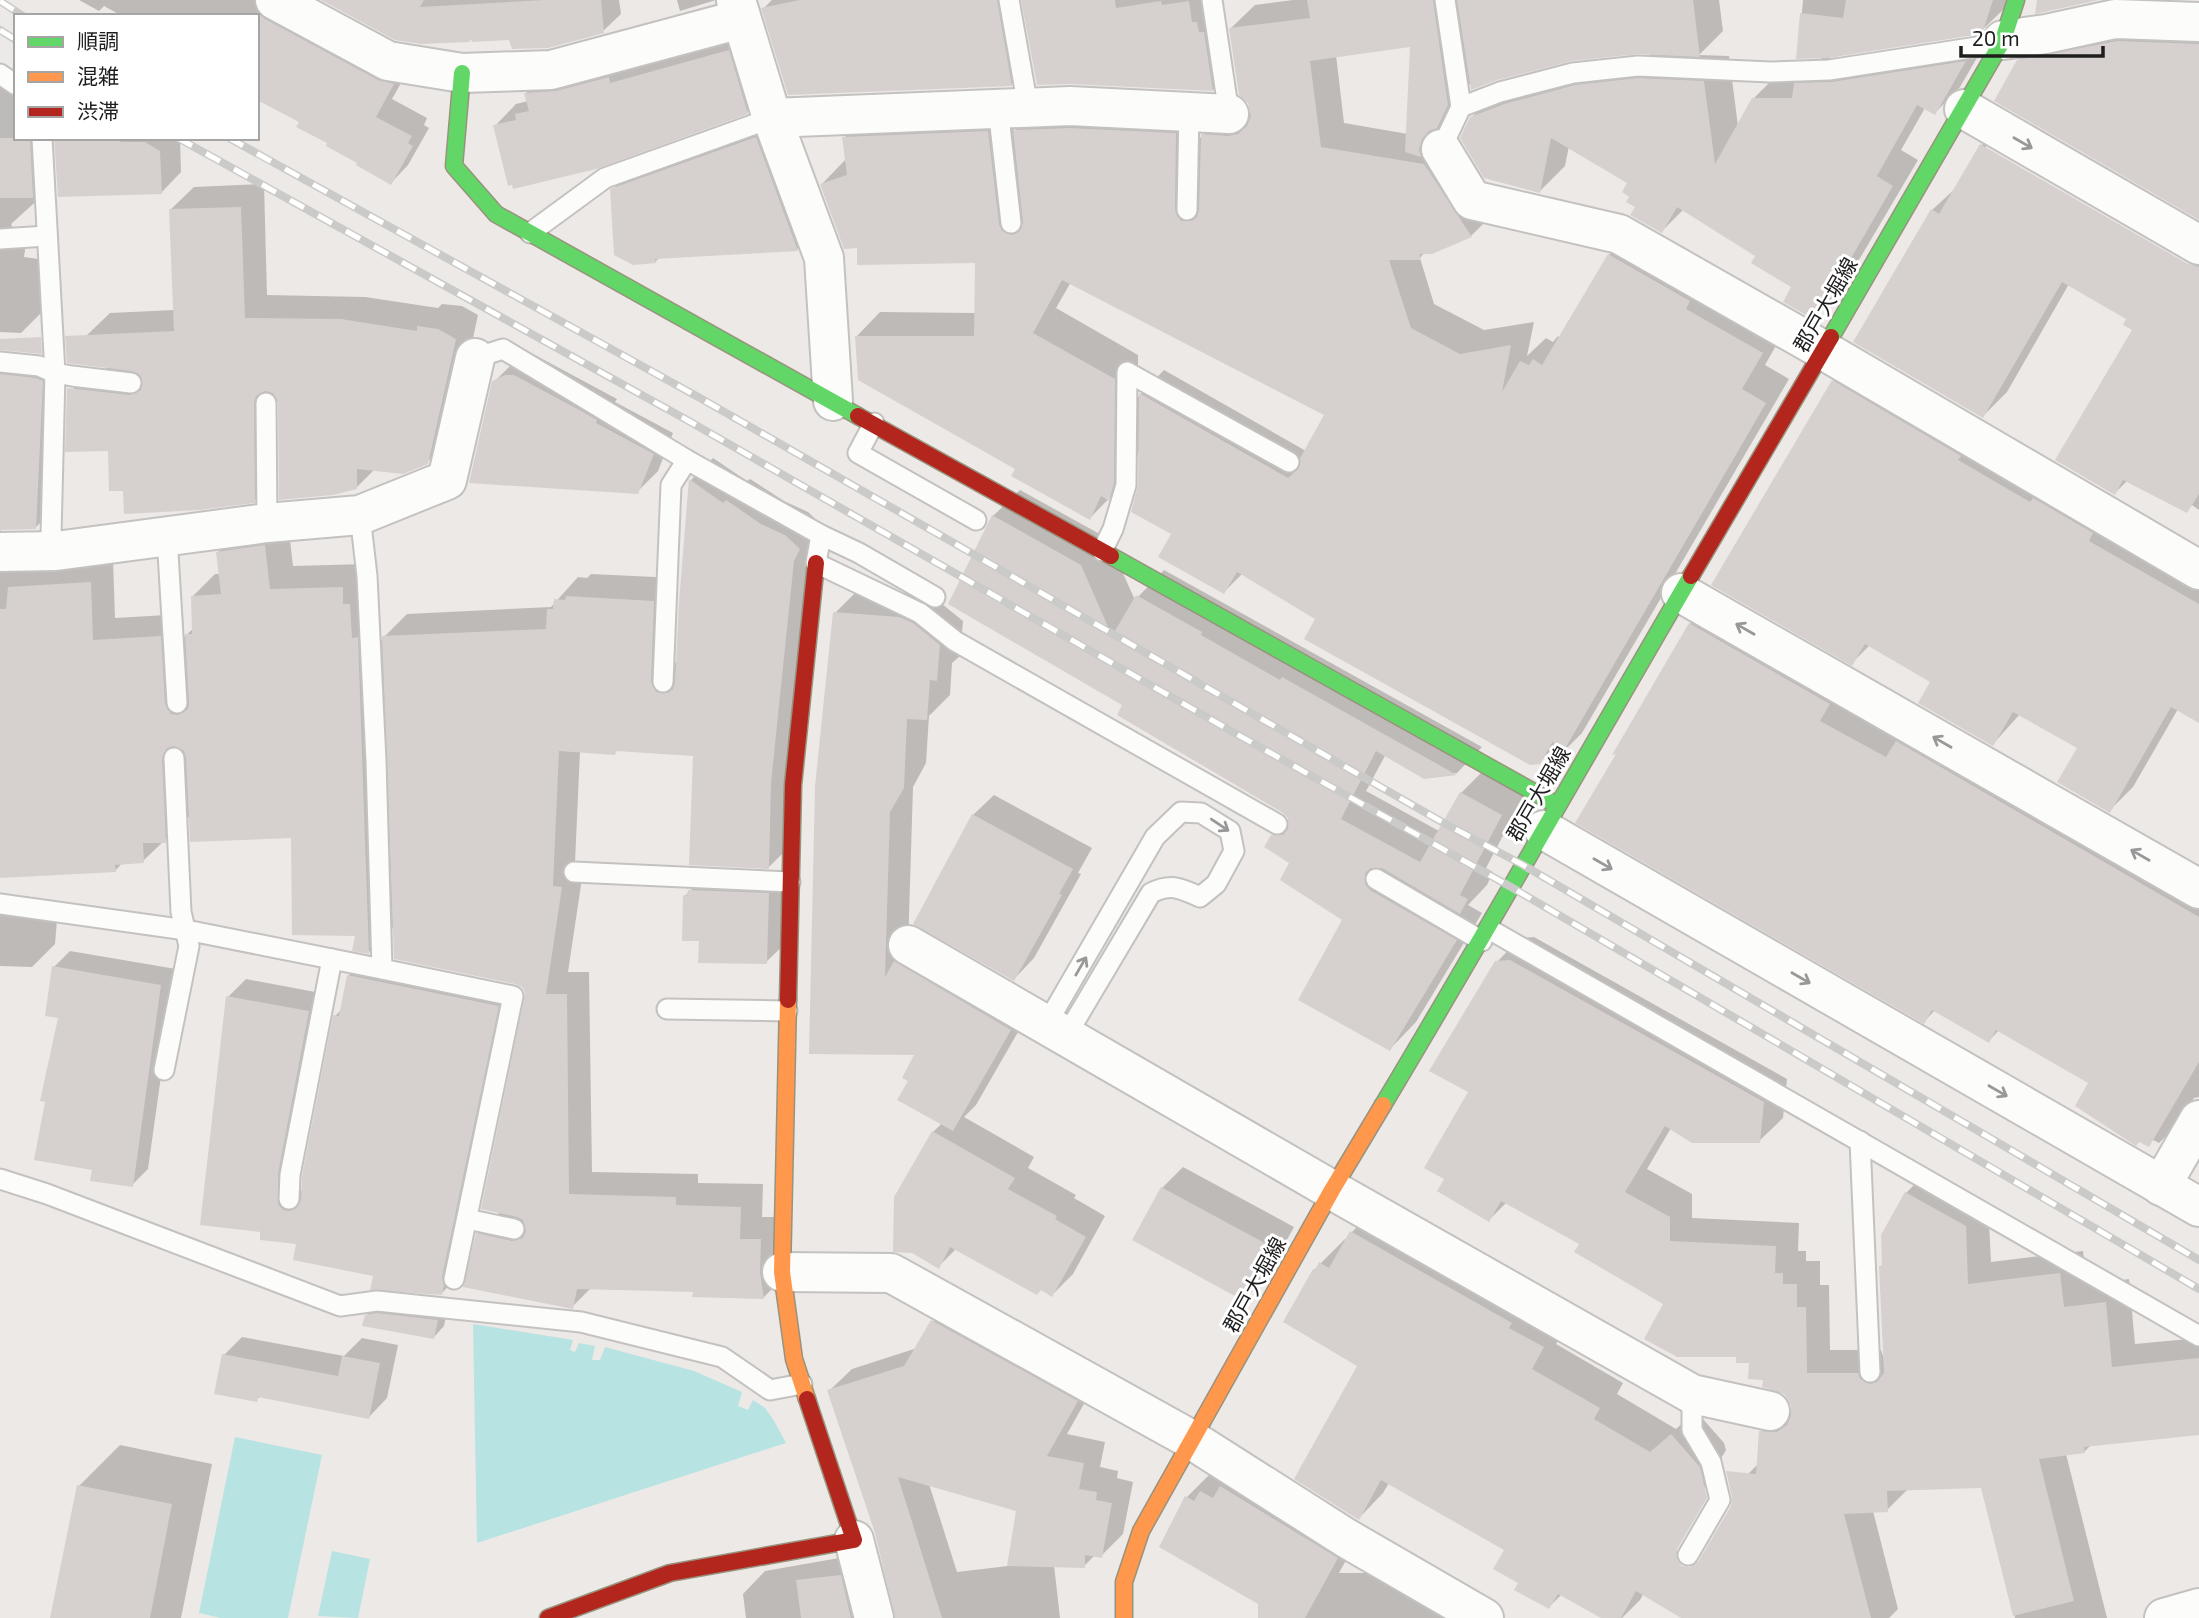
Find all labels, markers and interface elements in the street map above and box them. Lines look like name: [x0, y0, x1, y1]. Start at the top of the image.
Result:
legend: [14, 14, 259, 140]
scale bar: [1961, 14, 2103, 58]
text: 20 m: [1972, 25, 2020, 50]
text: 順調: [77, 28, 119, 53]
text: 混雑: [77, 63, 119, 88]
text: 渋滞: [77, 98, 119, 123]
one-way arrow: [2013, 136, 2033, 150]
street label: 郡戸大堀線: [1788, 253, 1862, 356]
one-way arrow: [1735, 622, 1755, 636]
one-way arrow: [1933, 735, 1953, 749]
street label: 郡戸大堀線: [1501, 742, 1575, 845]
one-way arrow: [1210, 818, 1229, 832]
one-way arrow: [2130, 848, 2150, 862]
one-way arrow: [1593, 857, 1613, 871]
one-way arrow: [1074, 956, 1088, 976]
one-way arrow: [1790, 971, 1810, 985]
one-way arrow: [1987, 1084, 2007, 1098]
street label: 郡戸大堀線: [1217, 1232, 1290, 1336]

